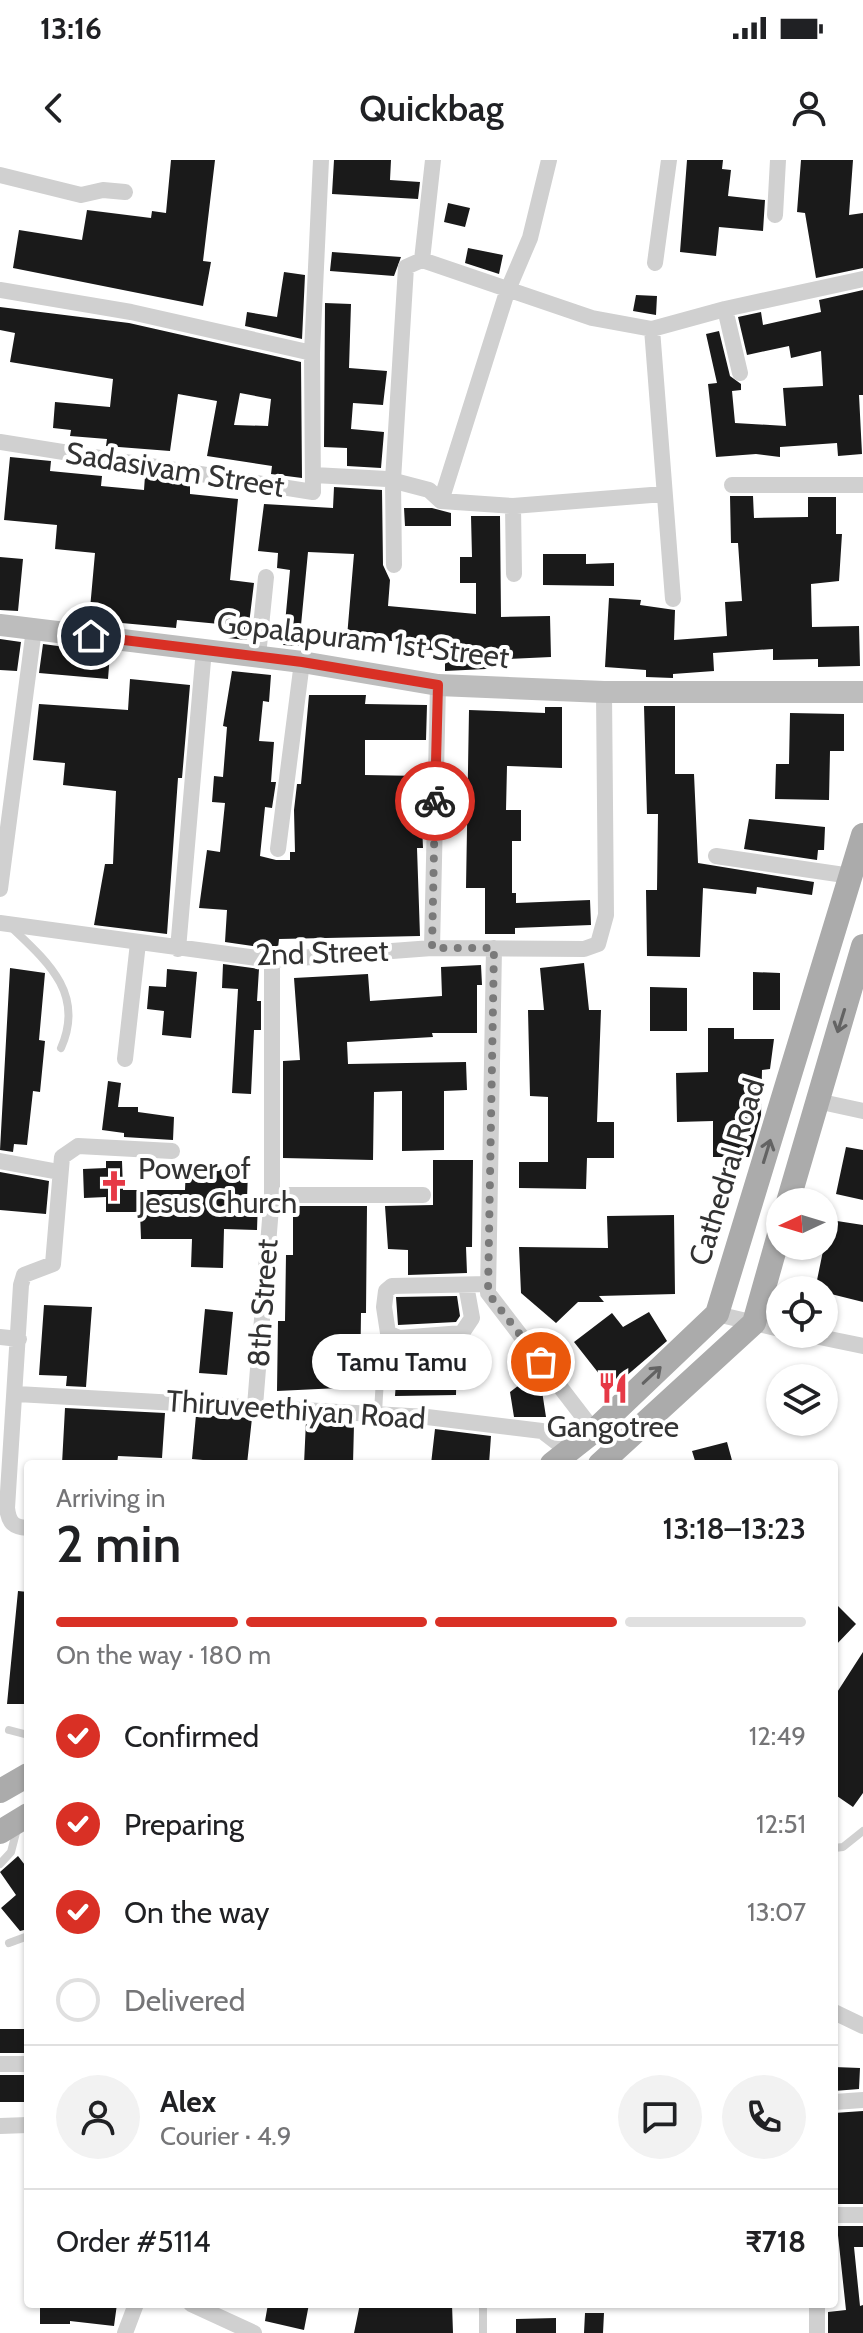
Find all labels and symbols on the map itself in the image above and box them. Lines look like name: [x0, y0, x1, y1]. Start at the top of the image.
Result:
street label: Sadasivam Street: [63, 434, 287, 505]
pin: [57, 602, 125, 670]
street label: Gopalapuram 1st Street: [215, 603, 511, 676]
courier: [395, 761, 475, 841]
street label: 2nd Street: [255, 932, 389, 973]
one-way arrow: [833, 1007, 848, 1033]
street label: Cathedral Road: [681, 1074, 773, 1270]
one-way arrow: [760, 1138, 775, 1164]
place label: Power of Jesus Church: [137, 1150, 297, 1221]
church icon: Power of Jesus Church: [97, 1169, 131, 1203]
north arrow: [766, 1188, 838, 1260]
street label: 8th Street: [240, 1238, 285, 1368]
pin: [507, 1328, 575, 1396]
callout: Tamu Tamu: [313, 1334, 493, 1390]
one-way arrow: [642, 1367, 662, 1385]
restaurant icon: Gangotree: [596, 1371, 630, 1405]
street label: Thiruveethiyan Road: [165, 1382, 427, 1437]
place label: Gangotree: [547, 1408, 679, 1445]

